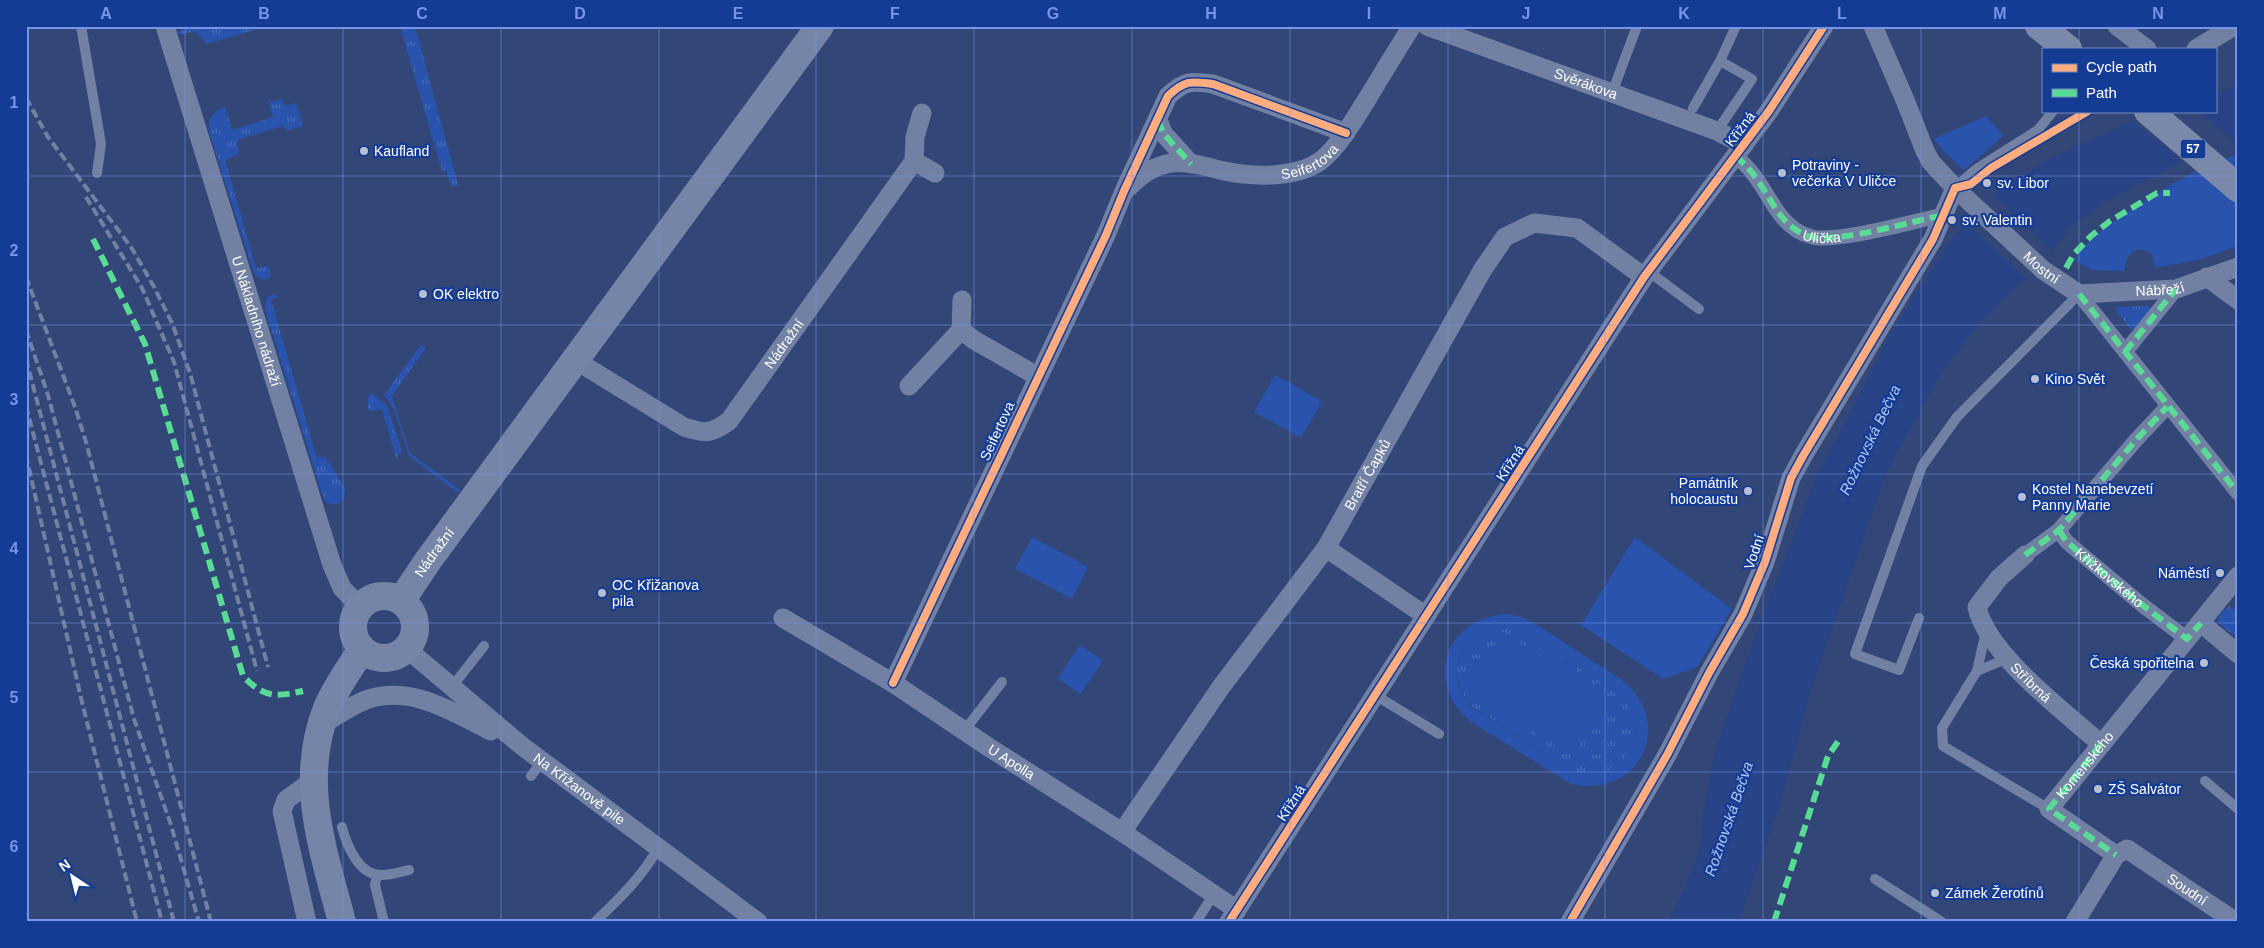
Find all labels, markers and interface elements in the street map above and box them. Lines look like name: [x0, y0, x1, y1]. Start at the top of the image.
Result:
text: A: [100, 5, 112, 22]
text: B: [258, 5, 270, 22]
text: C: [416, 5, 428, 22]
text: D: [574, 5, 586, 22]
text: E: [733, 5, 744, 22]
text: F: [890, 5, 900, 22]
text: G: [1047, 5, 1059, 22]
text: H: [1205, 5, 1217, 22]
text: I: [1367, 5, 1371, 22]
text: J: [1522, 5, 1530, 22]
text: K: [1678, 5, 1690, 22]
text: L: [1837, 5, 1847, 22]
text: M: [1993, 5, 2007, 22]
text: N: [2152, 5, 2164, 22]
legend: [2042, 48, 2216, 112]
text: Cycle path: [2086, 58, 2157, 75]
street label: Svěrákova: [1552, 65, 1620, 102]
text: Path: [2086, 84, 2117, 101]
text: 1: [10, 94, 19, 111]
street label: Křižná: [1722, 108, 1758, 150]
road number: 57: [2180, 140, 2206, 158]
street label: Seifertova: [1280, 141, 1342, 182]
place label: Kaufland: [374, 143, 429, 159]
marker: Kaufland: [358, 145, 370, 157]
place label: Potraviny - večerka V Uličce: [1792, 157, 1896, 189]
marker: Potraviny - večerka V Uličce: [1776, 167, 1788, 179]
place label: sv. Libor: [1997, 175, 2049, 191]
marker: sv. Libor: [1981, 177, 1993, 189]
place label: sv. Valentin: [1962, 212, 2032, 228]
marker: sv. Valentin: [1946, 214, 1958, 226]
street label: Ulička: [1801, 227, 1842, 246]
text: 2: [10, 242, 19, 259]
street label: Mostní: [2020, 248, 2063, 287]
street label: U Nákladního nádraží: [229, 254, 284, 388]
street label: Nábřeží: [2135, 279, 2187, 299]
place label: OK elektro: [433, 286, 499, 302]
marker: OK elektro: [417, 288, 429, 300]
street label: Nádražní: [761, 316, 807, 372]
place label: Kino Svět: [2045, 371, 2105, 387]
marker: Kino Svět: [2029, 373, 2041, 385]
water label: Rožnovská Bečva: [1836, 382, 1904, 497]
text: 3: [10, 391, 19, 408]
street label: Seifertova: [976, 399, 1018, 463]
street label: Bratří Čapků: [1341, 436, 1394, 513]
street label: Křižná: [1492, 442, 1528, 484]
place label: Památník holocaustu: [1670, 475, 1739, 507]
place label: Kostel Nanebevzetí Panny Marie: [2032, 481, 2154, 513]
marker: Památník holocaustu: [1742, 485, 1754, 497]
marker: Kostel Nanebevzetí Panny Marie: [2016, 491, 2028, 503]
street label: Nádražní: [411, 524, 458, 580]
street label: Vodní: [1741, 532, 1767, 572]
text: 4: [10, 540, 19, 557]
street label: Křížkovského: [2072, 545, 2147, 611]
place label: Náměstí: [2158, 565, 2210, 581]
marker: Náměstí: [2214, 567, 2226, 579]
place label: OC Křižanova pila: [612, 577, 699, 609]
marker: OC Křižanova pila: [596, 587, 608, 599]
place label: Česká spořitelna: [2090, 655, 2194, 671]
marker: Česká spořitelna: [2198, 657, 2210, 669]
street label: Stříbrná: [2007, 659, 2055, 706]
text: 5: [10, 689, 19, 706]
street label: Komenského: [2053, 728, 2117, 802]
street label: U Apolla: [985, 741, 1038, 783]
street label: Na Křižanově pile: [531, 750, 628, 828]
water label: Rožnovská Bečva: [1701, 759, 1756, 878]
place label: ZŠ Salvátor: [2108, 781, 2181, 797]
street label: Křižná: [1273, 782, 1309, 824]
marker: ZŠ Salvátor: [2092, 783, 2104, 795]
text: 6: [10, 838, 19, 855]
north arrow: [48, 850, 98, 900]
text: N: [56, 856, 73, 875]
street label: Soudní: [2164, 870, 2210, 908]
place label: Zámek Žerotínů: [1945, 885, 2044, 901]
marker: Zámek Žerotínů: [1929, 887, 1941, 899]

